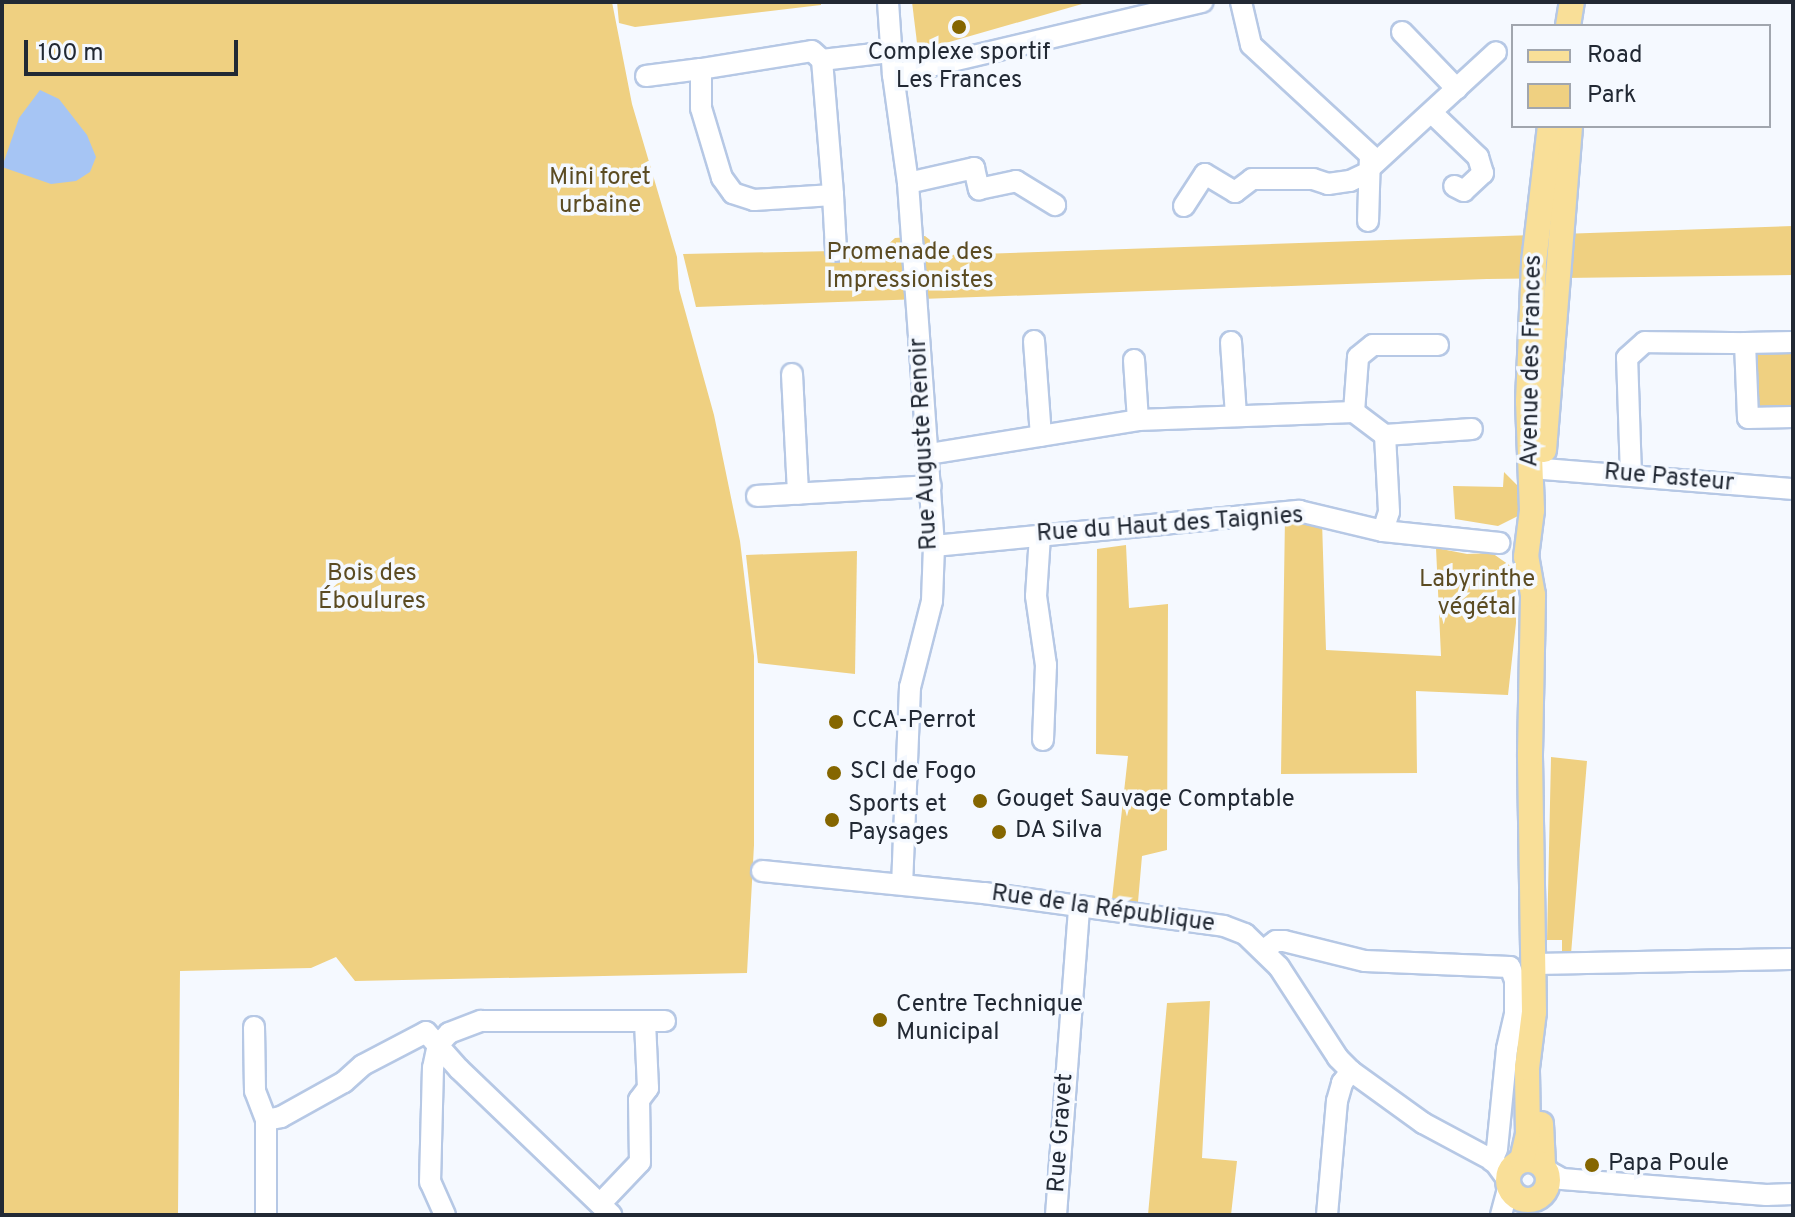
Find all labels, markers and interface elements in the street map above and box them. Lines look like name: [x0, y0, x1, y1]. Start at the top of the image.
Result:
marker: Complexe sportif Les Frances: [950, 18, 968, 36]
scale bar: [28, 24, 242, 74]
legend: [1511, 24, 1771, 128]
text: 100 m: [38, 39, 104, 69]
place label: Complexe sportif Les Frances: [868, 40, 1050, 96]
text: Road: [1587, 41, 1643, 71]
text: Park: [1587, 81, 1637, 111]
park label: Mini foret urbaine: [549, 165, 651, 221]
park label: Promenade des Impressionistes: [826, 240, 994, 296]
street label: Avenue des Frances: [1517, 255, 1549, 467]
street label: Rue Auguste Renoir: [905, 337, 945, 551]
street label: Rue Pasteur: [1603, 459, 1735, 499]
street label: Rue du Haut des Taignies: [1035, 502, 1305, 550]
park label: Bois des Éboulures: [318, 561, 426, 617]
park label: Labyrinthe végétal: [1419, 567, 1535, 623]
place label: CCA-Perrot: [852, 708, 976, 736]
marker: CCA-Perrot: [827, 713, 845, 731]
place label: SCI de Fogo: [850, 759, 976, 787]
marker: SCI de Fogo: [825, 764, 843, 782]
place label: Gouget Sauvage Comptable: [996, 787, 1295, 815]
place label: Sports et Paysages: [848, 792, 949, 848]
marker: Gouget Sauvage Comptable: [971, 792, 989, 810]
marker: Sports et Paysages: [823, 811, 841, 829]
place label: DA Silva: [1015, 818, 1103, 846]
marker: DA Silva: [990, 823, 1008, 841]
street label: Rue de la République: [990, 880, 1216, 940]
place label: Centre Technique Municipal: [896, 992, 1084, 1048]
marker: Centre Technique Municipal: [871, 1011, 889, 1029]
street label: Rue Gravet: [1043, 1072, 1081, 1194]
place label: Papa Poule: [1608, 1151, 1729, 1179]
marker: Papa Poule: [1583, 1156, 1601, 1174]

